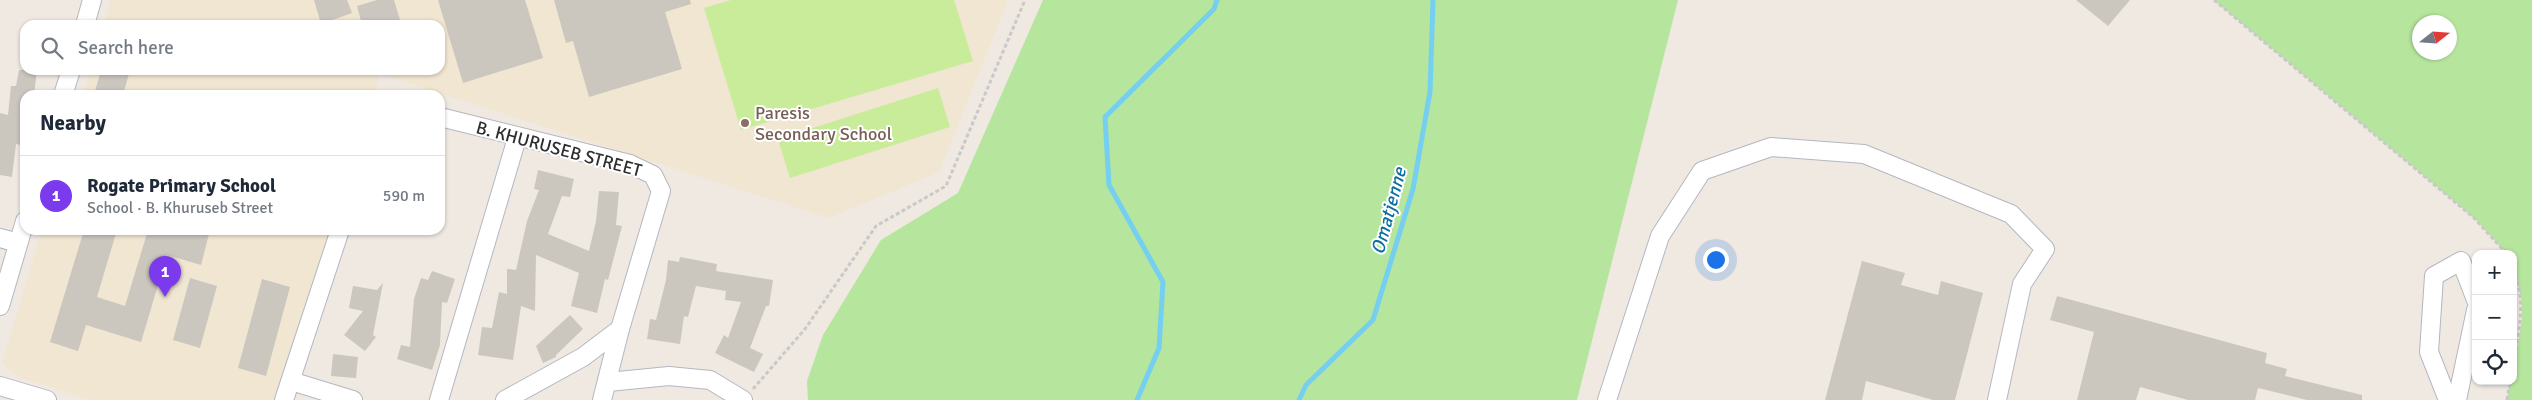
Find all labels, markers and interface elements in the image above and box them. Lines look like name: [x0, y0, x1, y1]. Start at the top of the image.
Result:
north arrow: [2412, 15, 2457, 60]
search box: [20, 20, 445, 75]
icon: search: [38, 34, 66, 62]
text: Search here: [78, 36, 174, 60]
place label: Paresis Secondary School: [755, 102, 892, 145]
text: Nearby: [40, 110, 106, 136]
street label: B. KHURUSEB STREET: [474, 116, 644, 182]
marker: Paresis Secondary School: [739, 117, 751, 129]
water label: Omatjenne: [1366, 164, 1412, 257]
text: Rogate Primary School: [87, 174, 276, 198]
text: 1: [52, 186, 60, 206]
text: 590 m: [383, 186, 425, 206]
text: School · B. Khuruseb Street: [87, 198, 273, 218]
your location: [1703, 247, 1729, 273]
map controls: [2472, 250, 2517, 385]
button: +: [2472, 250, 2517, 295]
pin: 1: [149, 256, 181, 297]
button: −: [2472, 295, 2517, 340]
button: locate: [2472, 340, 2517, 385]

